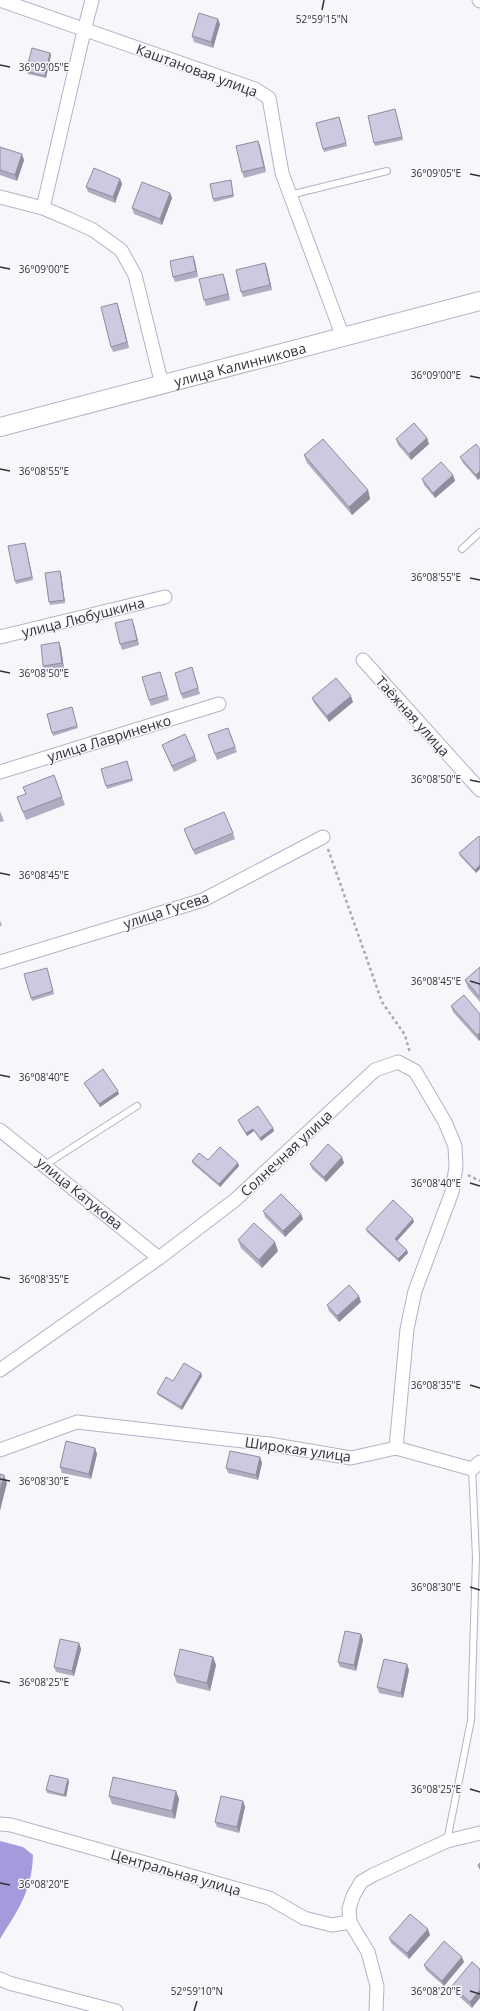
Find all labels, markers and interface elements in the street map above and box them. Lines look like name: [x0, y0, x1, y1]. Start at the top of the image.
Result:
text: 52°59'15"N: [296, 12, 348, 26]
street label: Каштановая улица: [134, 39, 260, 101]
text: 36°09'05"E: [19, 60, 69, 74]
text: 36°09'05"E: [411, 166, 461, 180]
text: 36°09'00"E: [19, 262, 69, 276]
street label: улица Калинникова: [172, 338, 308, 390]
text: 36°09'00"E: [411, 368, 461, 382]
text: 36°08'55"E: [19, 464, 69, 478]
text: 36°08'55"E: [411, 570, 461, 584]
street label: улица Любушкина: [20, 593, 146, 641]
text: 36°08'50"E: [19, 666, 69, 680]
street label: Таёжная улица: [372, 672, 454, 760]
street label: улица Лавриненко: [45, 710, 173, 766]
text: 36°08'50"E: [411, 772, 461, 786]
text: 36°08'45"E: [19, 868, 69, 882]
street label: улица Гусева: [121, 887, 211, 933]
text: 36°08'45"E: [411, 974, 461, 988]
text: 36°08'40"E: [19, 1070, 69, 1084]
street label: Солнечная улица: [236, 1105, 336, 1201]
street label: улица Катукова: [33, 1152, 127, 1234]
text: 36°08'40"E: [411, 1176, 461, 1190]
text: 36°08'35"E: [19, 1272, 69, 1286]
text: 36°08'35"E: [411, 1378, 461, 1392]
street label: Широкая улица: [244, 1432, 352, 1466]
text: 36°08'30"E: [19, 1474, 69, 1488]
text: 36°08'30"E: [411, 1580, 461, 1594]
text: 36°08'25"E: [19, 1675, 69, 1689]
text: 36°08'25"E: [411, 1782, 461, 1796]
street label: Центральная улица: [109, 1844, 243, 1900]
text: 36°08'20"E: [19, 1877, 69, 1891]
text: 52°59'10"N: [171, 1984, 223, 1998]
text: 36°08'20"E: [411, 1984, 461, 1998]

